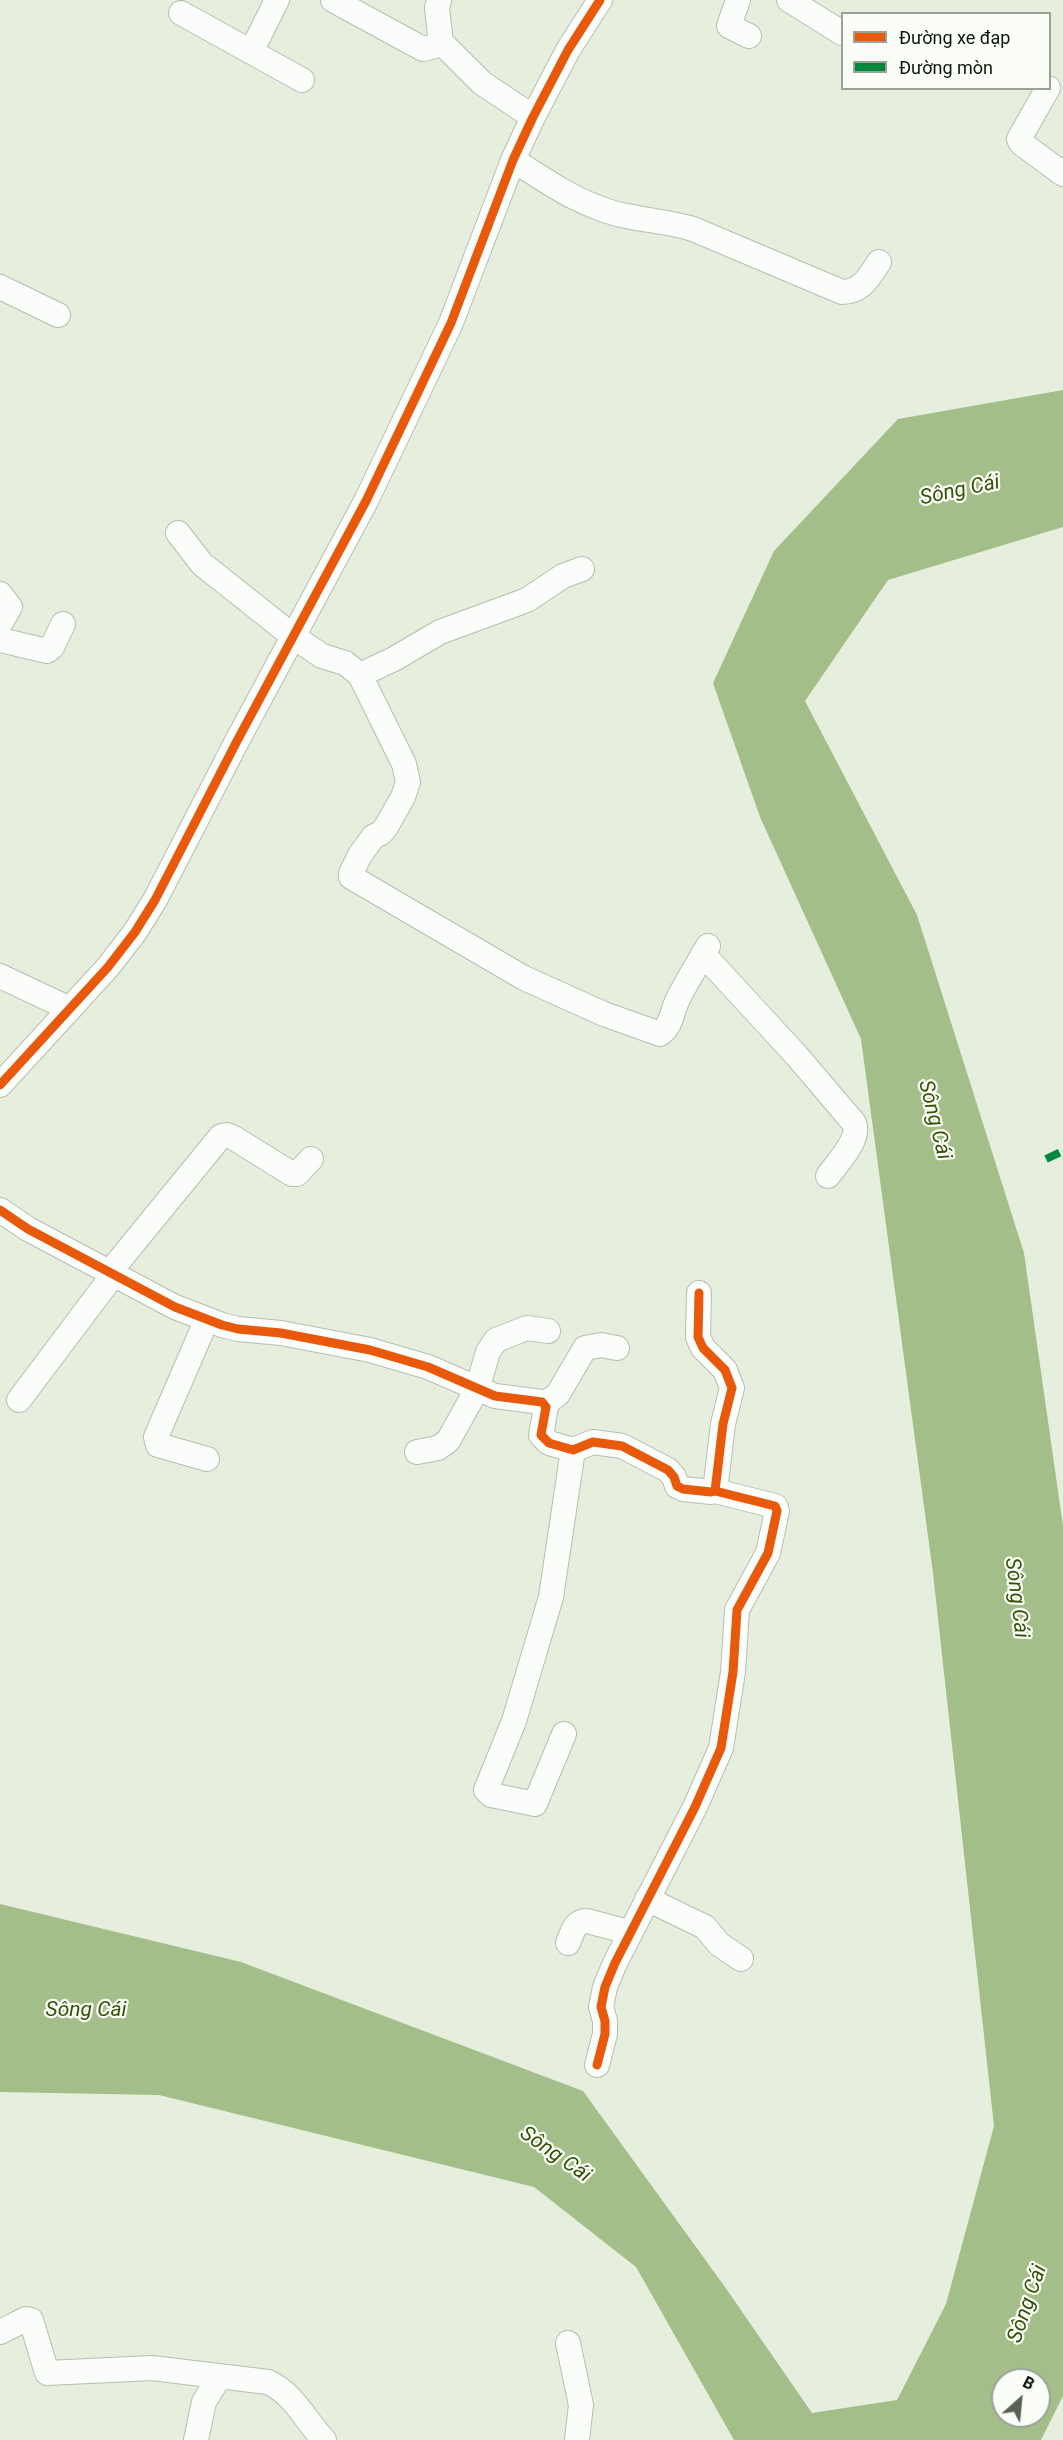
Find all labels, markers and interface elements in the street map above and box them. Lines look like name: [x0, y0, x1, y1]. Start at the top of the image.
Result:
legend: [841, 12, 1051, 90]
text: Đường xe đạp: [899, 27, 1010, 48]
text: Đường mòn: [899, 57, 993, 78]
water label: Sông Cái: [918, 470, 1002, 512]
water label: Sông Cái: [912, 1078, 956, 1162]
water label: Sông Cái: [999, 1556, 1033, 1640]
water label: Sông Cái: [46, 1998, 126, 2024]
water label: Sông Cái: [515, 2121, 595, 2189]
water label: Sông Cái: [1003, 2262, 1053, 2346]
north arrow: [991, 2368, 1051, 2428]
text: B: [1020, 2373, 1037, 2394]

